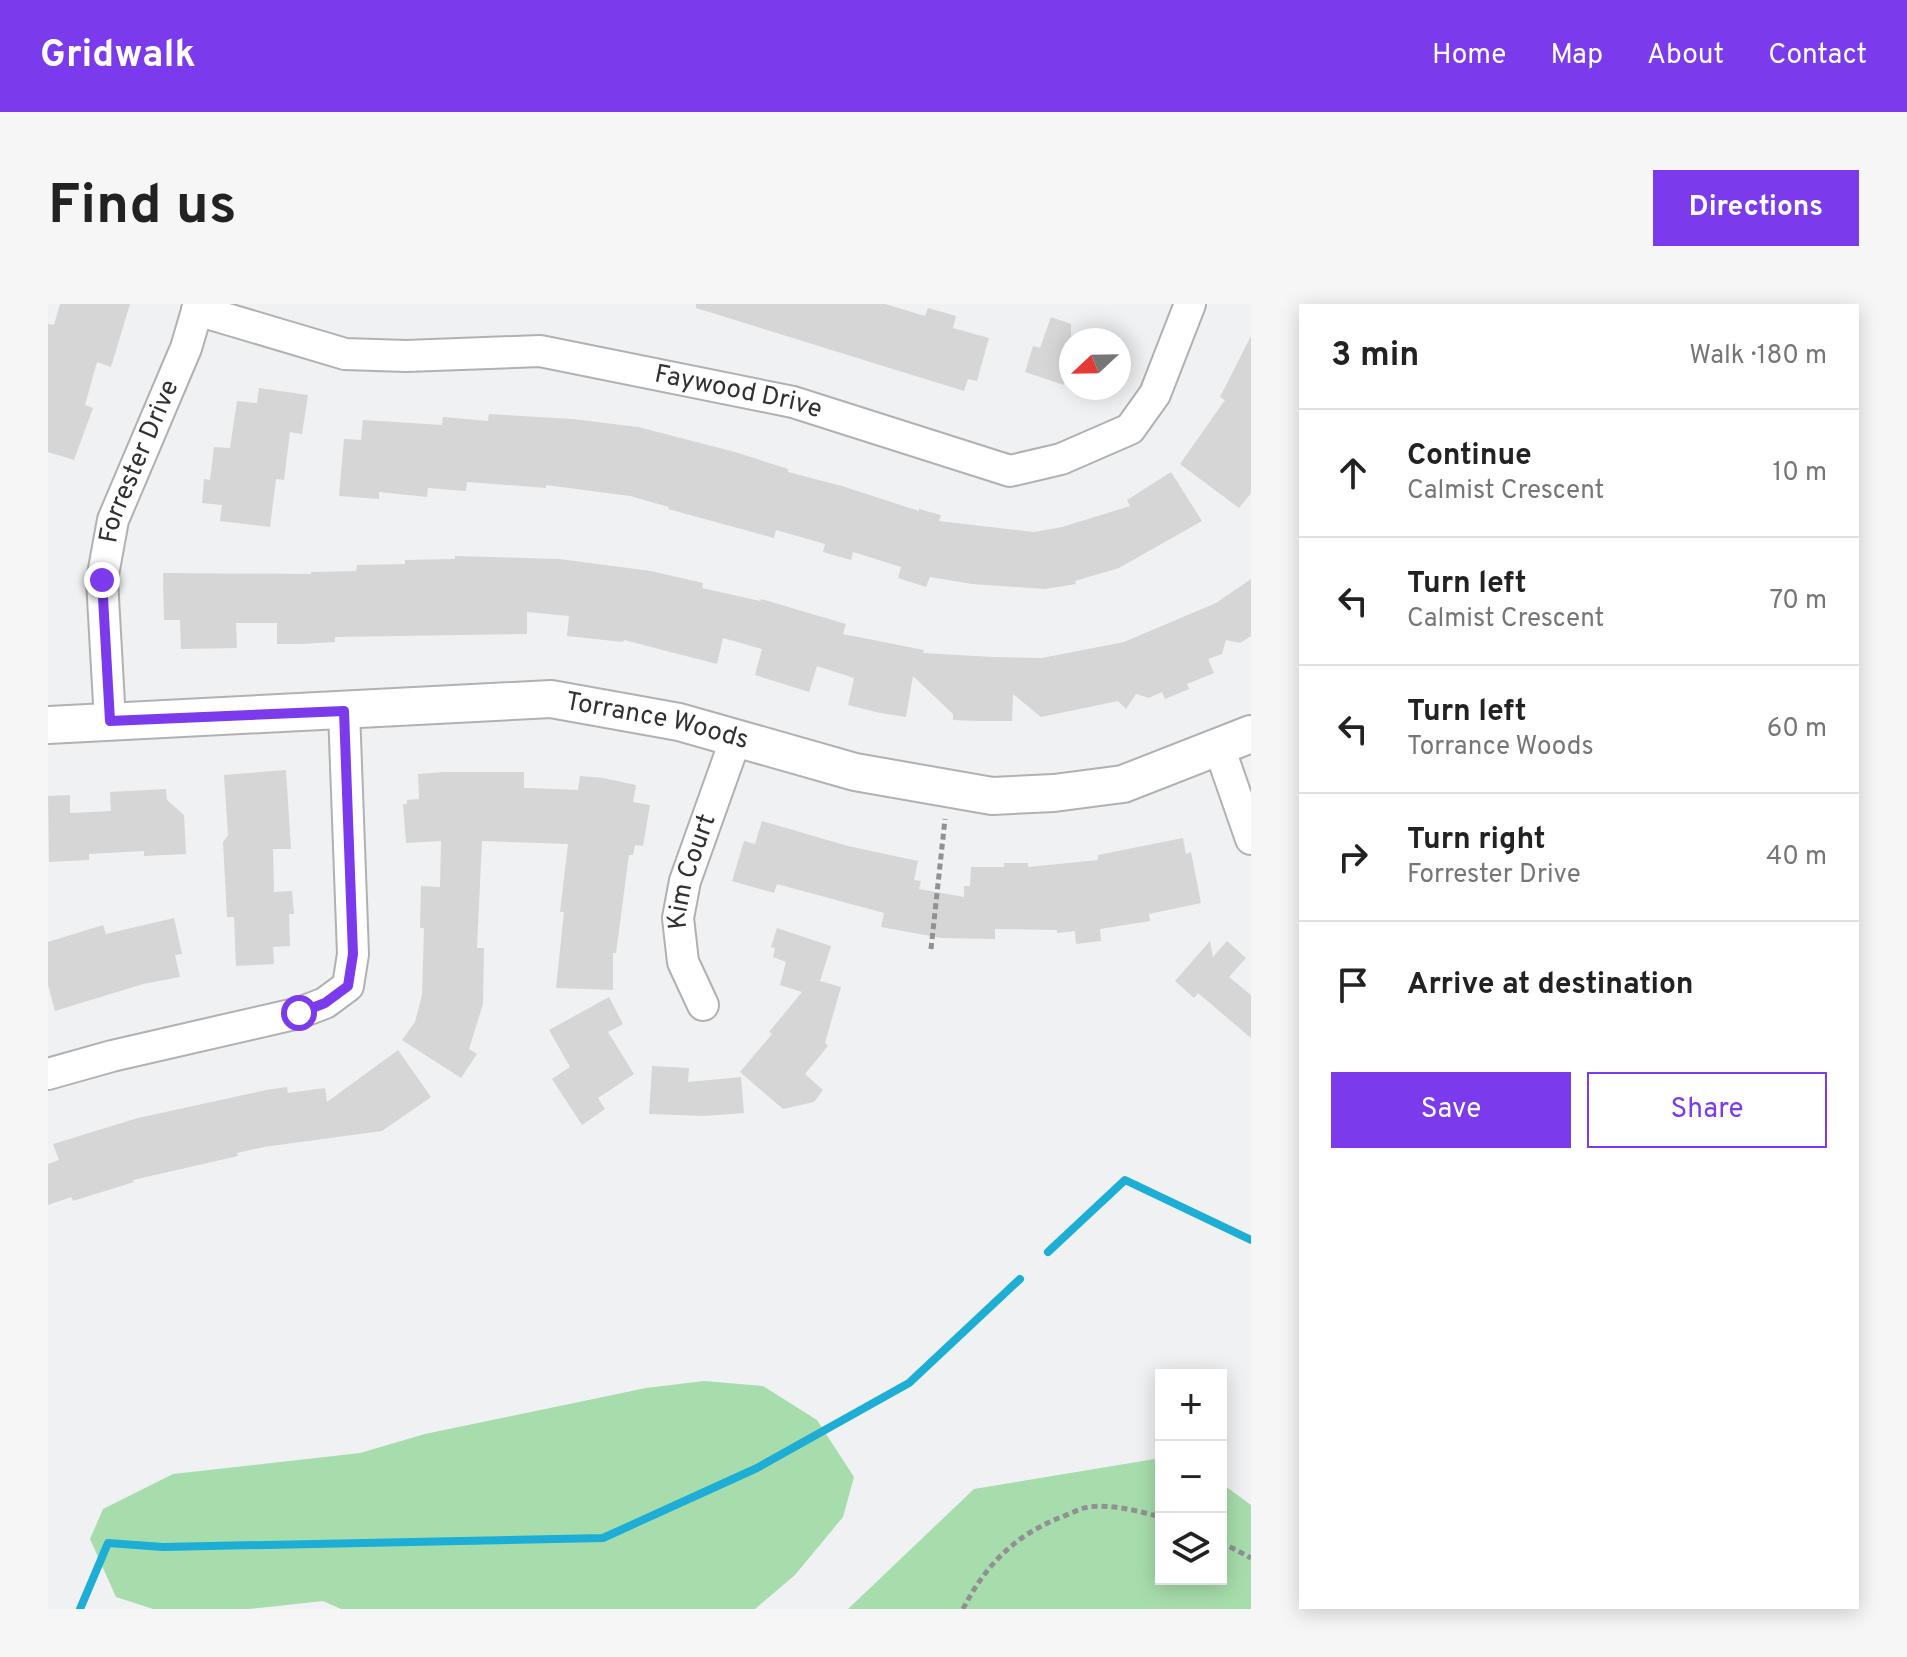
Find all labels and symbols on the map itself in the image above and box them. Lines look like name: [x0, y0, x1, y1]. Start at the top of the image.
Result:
north arrow: [1059, 328, 1131, 400]
street label: Faywood Drive: [652, 358, 826, 427]
street label: Forrester Drive: [93, 375, 187, 546]
route end: [84, 562, 120, 598]
street label: Torrance Woods: [563, 685, 752, 757]
street label: Kim Court: [661, 810, 724, 931]
route start: [281, 995, 317, 1031]

